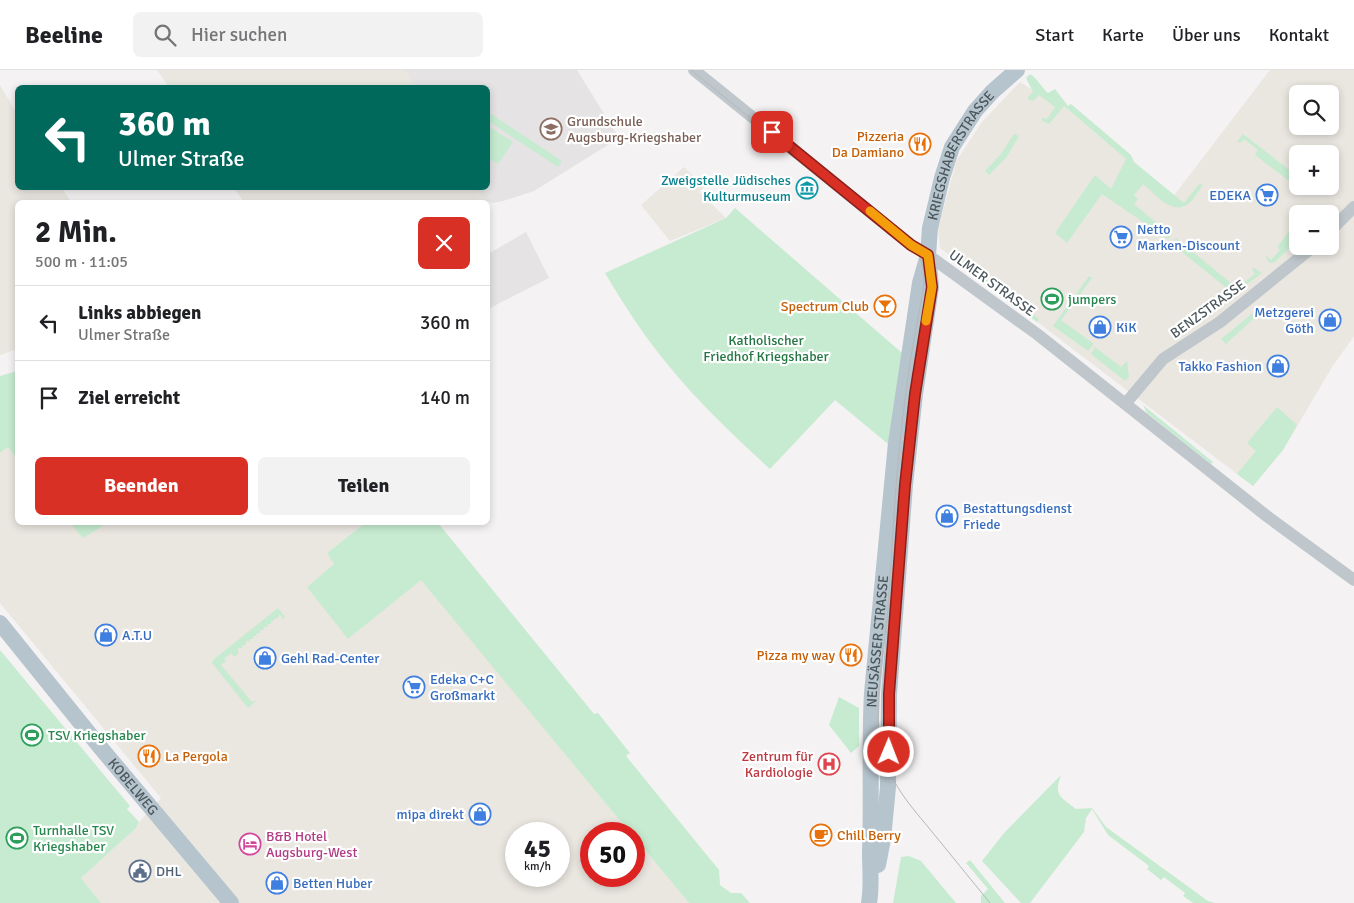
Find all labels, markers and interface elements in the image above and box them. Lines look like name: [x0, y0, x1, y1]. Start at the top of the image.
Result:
search box: [133, 12, 483, 57]
text: Beeline: [25, 20, 103, 50]
icon: search: [151, 21, 179, 49]
text: Hier suchen: [191, 23, 287, 47]
text: Start: [1035, 24, 1074, 46]
text: Karte: [1102, 24, 1144, 46]
text: Über uns: [1172, 24, 1241, 46]
text: Kontakt: [1269, 24, 1329, 46]
map controls: [1289, 85, 1339, 255]
button: search: [1289, 85, 1339, 135]
street label: KRIEGSHABERSTRASSE: [924, 87, 998, 222]
text: 360 m: [118, 102, 211, 145]
icon: left: [35, 105, 100, 170]
pin: [751, 111, 793, 153]
place label: Grundschule Augsburg-Kriegshaber: [567, 113, 702, 146]
school or university icon: Grundschule Augsburg-Kriegshaber: [539, 117, 563, 141]
icon: arrive: [758, 118, 786, 146]
place label: Pizzeria Da Damiano: [832, 128, 904, 161]
restaurant icon: Pizzeria Da Damiano: [908, 132, 932, 156]
text: Ulmer Straße: [118, 145, 244, 172]
button: +: [1289, 145, 1339, 195]
place label: Zweigstelle Jüdisches Kulturmuseum: [661, 172, 791, 205]
museum icon: Zweigstelle Jüdisches Kulturmuseum: [795, 176, 819, 200]
supermarket icon: EDEKA: [1255, 183, 1279, 207]
place label: EDEKA: [1209, 187, 1251, 204]
button: −: [1289, 205, 1339, 255]
text: 2 Min.: [35, 214, 117, 251]
button: close: [418, 217, 470, 269]
place label: Netto Marken-Discount: [1137, 221, 1240, 254]
supermarket icon: Netto Marken-Discount: [1109, 225, 1133, 249]
street label: ULMER STRASSE: [946, 246, 1038, 320]
text: 500 m · 11:05: [35, 252, 128, 272]
street label: BENZSTRASSE: [1167, 276, 1249, 342]
sports icon: jumpers: [1040, 287, 1064, 311]
place label: jumpers: [1068, 291, 1116, 308]
bar icon: Spectrum Club: [873, 294, 897, 318]
place label: Spectrum Club: [781, 298, 869, 315]
text: Links abbiegen: [78, 301, 201, 325]
place label: Metzgerei Göth: [1254, 304, 1314, 337]
shop icon: Metzgerei Göth: [1318, 308, 1342, 332]
icon: left: [35, 309, 63, 337]
text: 360 m: [420, 311, 470, 335]
shop icon: KiK: [1088, 315, 1112, 339]
place label: KiK: [1116, 319, 1137, 336]
text: Ulmer Straße: [78, 325, 170, 345]
park label: Katholischer Friedhof Kriegshaber: [703, 332, 830, 365]
shop icon: Takko Fashion: [1266, 354, 1290, 378]
place label: Takko Fashion: [1179, 358, 1262, 375]
icon: arrive: [35, 384, 63, 412]
text: Ziel erreicht: [78, 386, 180, 410]
text: 140 m: [420, 386, 470, 410]
button: Beenden: [35, 457, 248, 515]
button: Teilen: [258, 457, 470, 515]
place label: Bestattungsdienst Friede: [963, 500, 1072, 533]
shop icon: Bestattungsdienst Friede: [935, 504, 959, 528]
street label: NEUSÄSSER STRASSE: [863, 574, 892, 708]
shop icon: A.T.U: [94, 623, 118, 647]
place label: A.T.U: [122, 627, 152, 644]
restaurant icon: Pizza my way: [839, 643, 863, 667]
shop icon: Gehl Rad-Center: [253, 646, 277, 670]
place label: Pizza my way: [757, 647, 835, 664]
place label: Gehl Rad-Center: [281, 650, 380, 667]
place label: Edeka C+C Großmarkt: [430, 671, 495, 704]
supermarket icon: Edeka C+C Großmarkt: [402, 675, 426, 699]
sports icon: TSV Kriegshaber: [20, 723, 44, 747]
position arrow: [862, 725, 914, 777]
place label: TSV Kriegshaber: [48, 727, 146, 744]
restaurant icon: La Pergola: [137, 744, 161, 768]
place label: La Pergola: [165, 748, 228, 765]
place label: Zentrum für Kardiologie: [741, 748, 814, 781]
hospital icon: Zentrum für Kardiologie: [817, 752, 841, 776]
street label: KOBELWEG: [105, 755, 162, 819]
shop icon: mipa direkt: [468, 802, 492, 826]
place label: mipa direkt: [396, 806, 464, 823]
place label: Turnhalle TSV Kriegshaber: [33, 822, 114, 855]
speed limit sign: 50: [580, 822, 645, 887]
cafe icon: Chill Berry: [809, 823, 833, 847]
sports icon: Turnhalle TSV Kriegshaber: [5, 826, 29, 850]
place label: Chill Berry: [837, 827, 901, 844]
place label: B&B Hotel Augsburg-West: [266, 828, 357, 861]
hotel icon: B&B Hotel Augsburg-West: [238, 832, 262, 856]
text: 45: [524, 833, 551, 864]
public building icon: DHL: [128, 859, 152, 883]
text: km/h: [524, 859, 551, 874]
place label: DHL: [156, 863, 182, 880]
shop icon: Betten Huber: [265, 871, 289, 895]
place label: Betten Huber: [293, 875, 373, 892]

